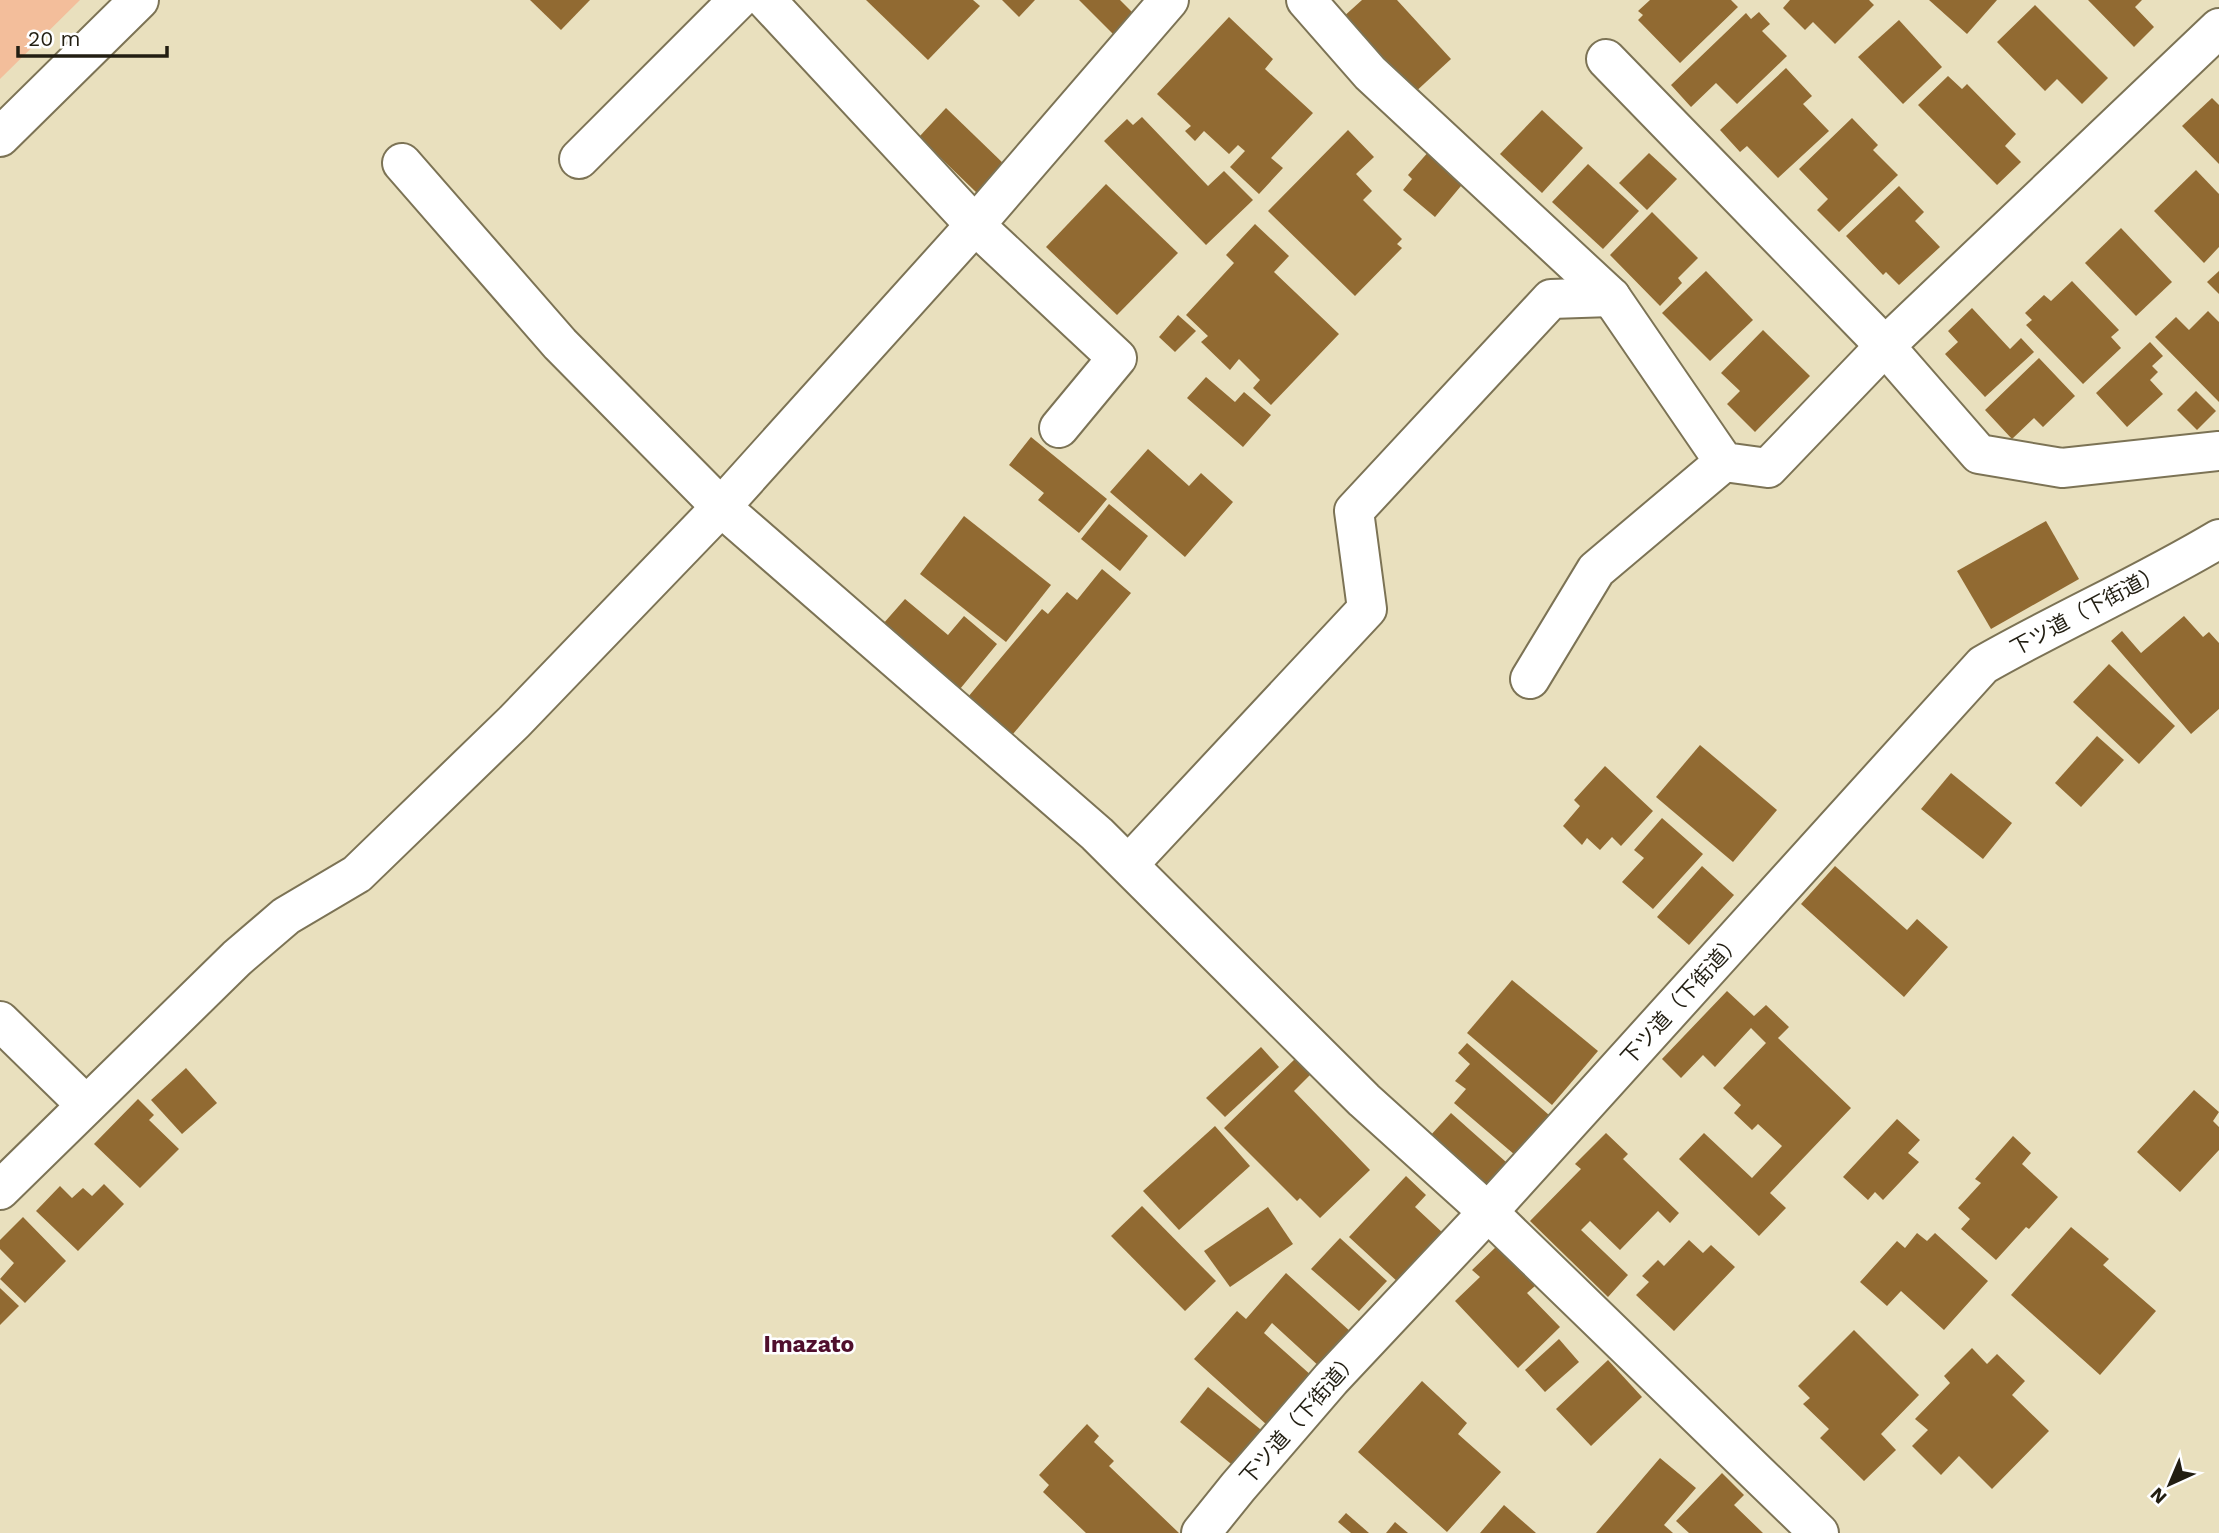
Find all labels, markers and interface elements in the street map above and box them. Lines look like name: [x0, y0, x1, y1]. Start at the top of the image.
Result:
scale bar: [18, 14, 166, 58]
text: 20 m: [28, 26, 80, 51]
street label: 下ツ道（下街道）: [2006, 560, 2166, 660]
street label: 下ツ道（下街道）: [1616, 928, 1746, 1070]
district label: Imazato: [764, 1331, 854, 1358]
street label: 下ツ道（下街道）: [1234, 1346, 1364, 1490]
north arrow: [2135, 1449, 2205, 1519]
text: N: [2145, 1483, 2172, 1509]

